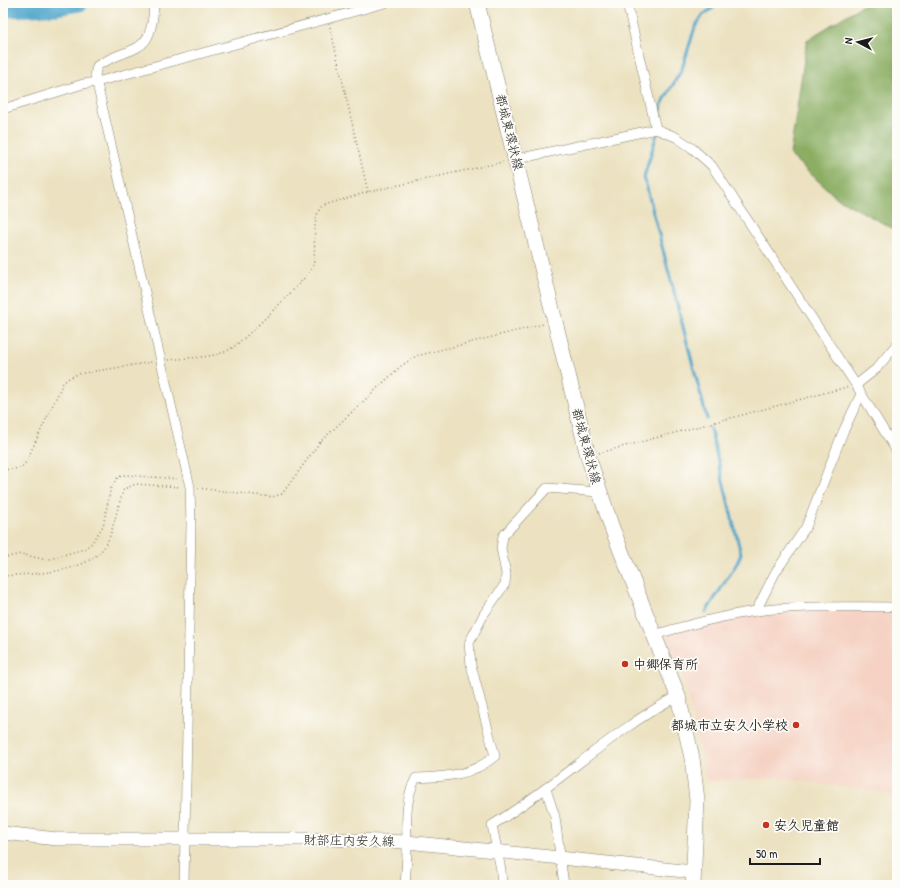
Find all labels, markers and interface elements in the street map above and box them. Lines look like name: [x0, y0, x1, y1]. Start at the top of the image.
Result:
north arrow: [838, 22, 878, 62]
text: N: [841, 37, 855, 45]
street label: 都城東環状線: [492, 92, 528, 173]
street label: 都城東環状線: [568, 406, 606, 487]
place label: 中郷保育所: [633, 655, 698, 673]
marker: 中郷保育所: [620, 659, 630, 669]
place label: 都城市立安久小学校: [670, 716, 788, 734]
marker: 都城市立安久小学校: [791, 720, 801, 730]
place label: 安久児童館: [774, 816, 839, 834]
marker: 安久児童館: [761, 820, 771, 830]
street label: 財部庄内安久線: [303, 830, 396, 850]
scale bar: [750, 840, 820, 866]
text: 50 m: [756, 845, 777, 862]

